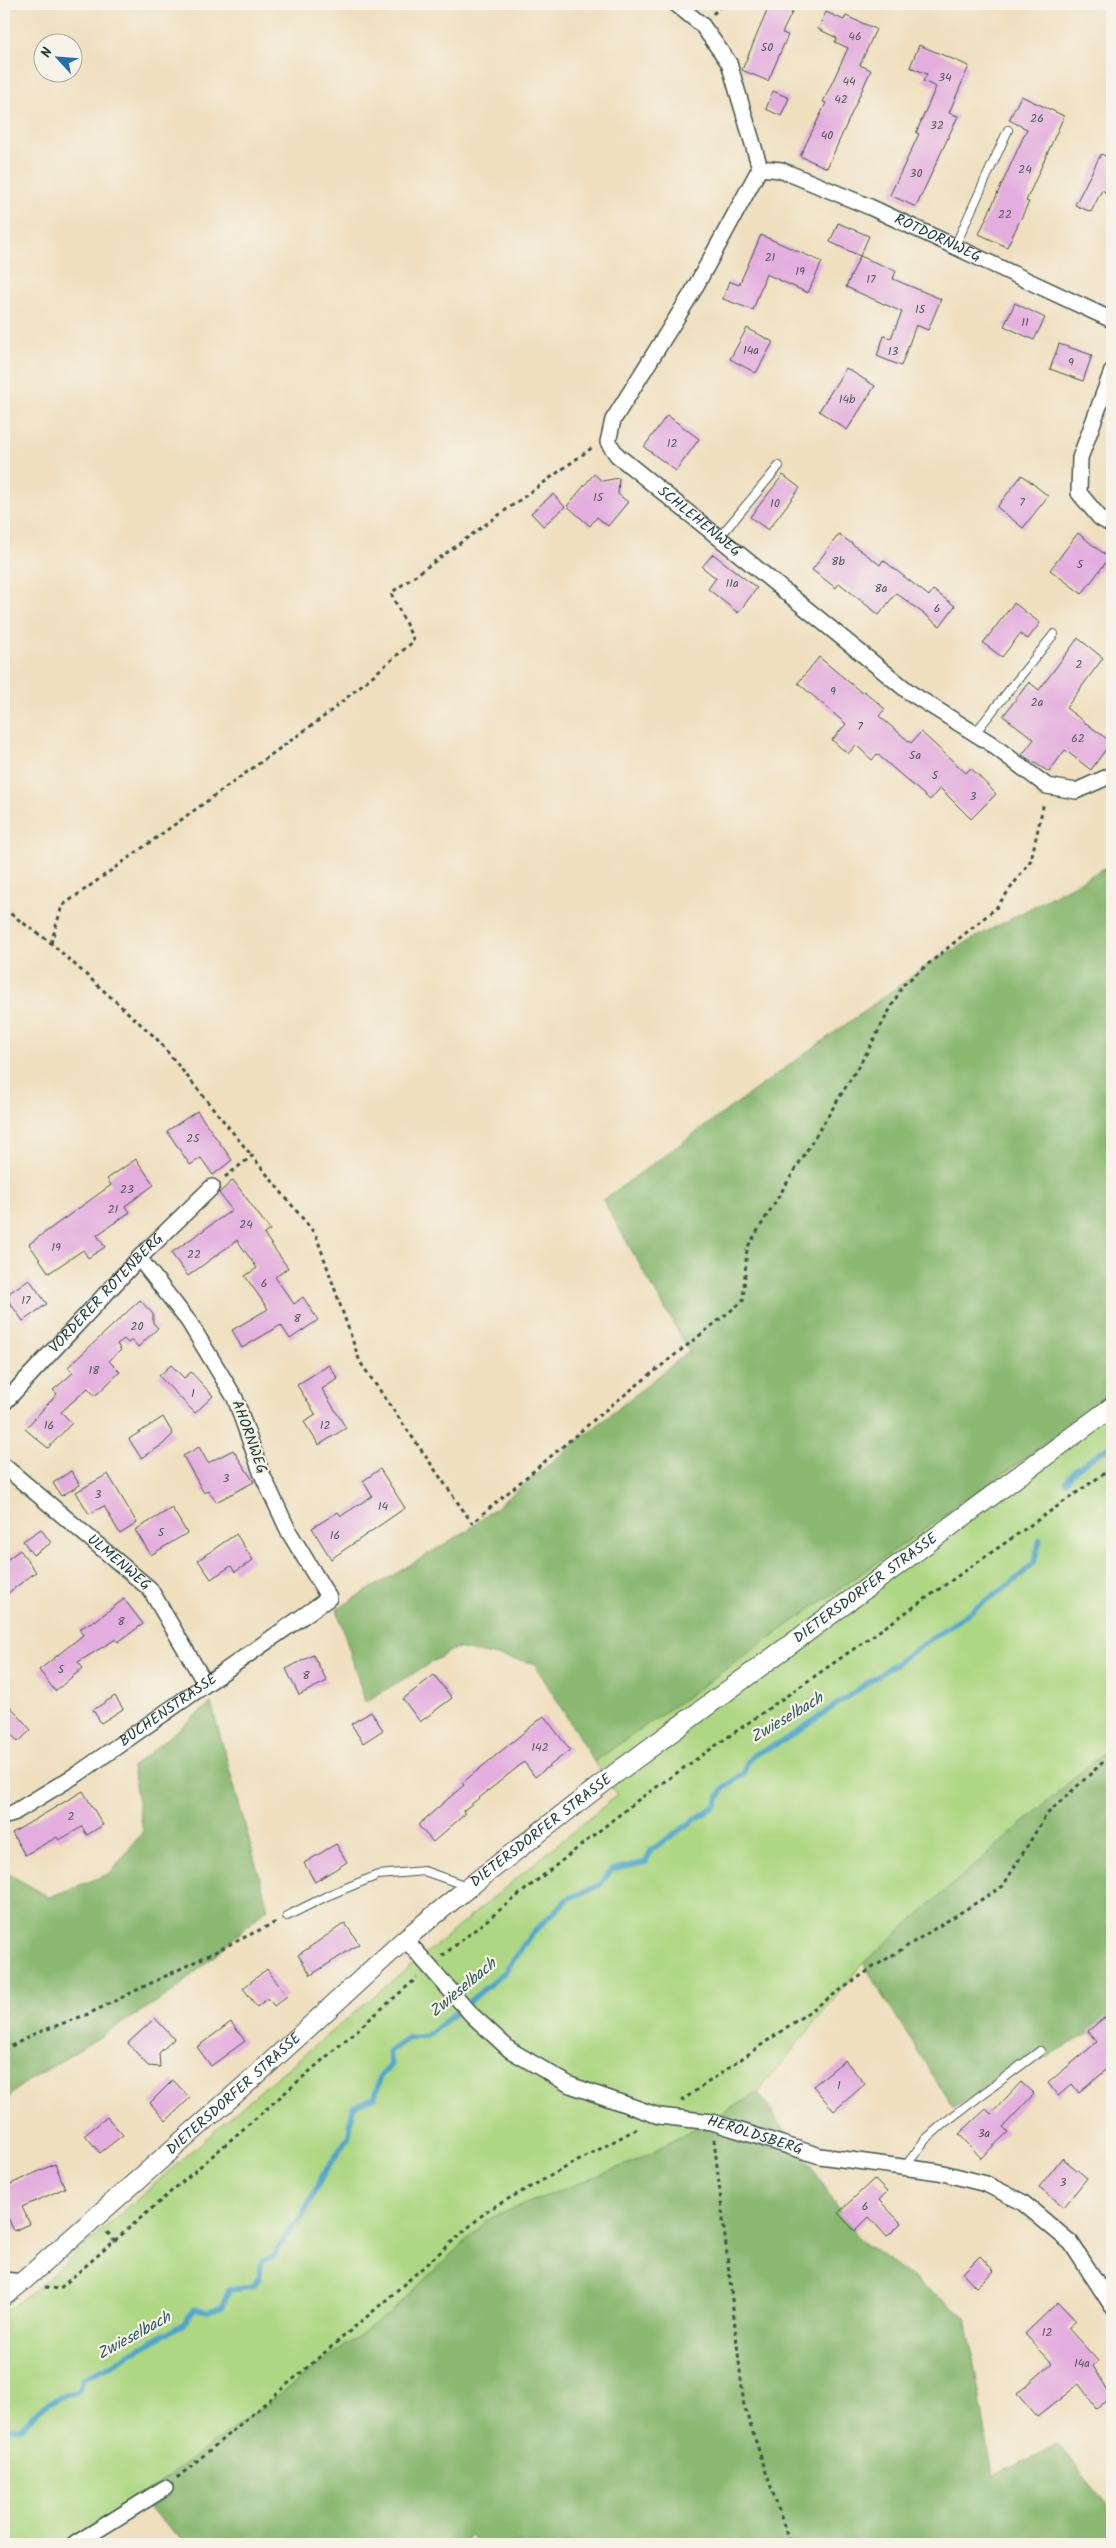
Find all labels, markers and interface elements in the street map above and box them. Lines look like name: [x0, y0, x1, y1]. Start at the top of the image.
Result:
house number: 46: [848, 27, 862, 46]
north arrow: [32, 32, 82, 82]
house number: 50: [761, 38, 773, 57]
text: N: [35, 44, 59, 62]
house number: 34: [938, 68, 952, 87]
house number: 44: [842, 72, 856, 91]
house number: 42: [834, 90, 848, 109]
house number: 26: [1030, 109, 1044, 128]
house number: 32: [930, 116, 944, 135]
house number: 40: [821, 126, 833, 145]
house number: 24: [1018, 160, 1032, 179]
house number: 30: [910, 164, 922, 183]
house number: 22: [998, 205, 1012, 224]
street label: ROTDORNWEG: [890, 208, 985, 269]
house number: 21: [765, 248, 776, 267]
house number: 19: [795, 262, 805, 281]
house number: 17: [866, 270, 876, 289]
house number: 15: [915, 300, 927, 319]
house number: 11: [1021, 313, 1029, 332]
house number: 14a: [743, 341, 759, 360]
house number: 13: [888, 342, 898, 361]
house number: 9: [1068, 353, 1074, 372]
house number: 14b: [839, 390, 856, 409]
house number: 12: [667, 434, 677, 453]
street label: SCHLEHENWEG: [652, 480, 747, 563]
house number: 15: [593, 488, 605, 507]
house number: 7: [1019, 493, 1025, 512]
house number: 10: [770, 494, 780, 513]
house number: 8b: [831, 552, 845, 571]
house number: 5: [1077, 555, 1085, 574]
house number: 11a: [725, 574, 739, 593]
house number: 8a: [875, 579, 888, 598]
house number: 6: [934, 599, 940, 618]
house number: 2: [1076, 655, 1083, 674]
house number: 9: [830, 682, 836, 701]
house number: 2a: [1031, 693, 1044, 712]
house number: 7: [857, 717, 863, 736]
house number: 62: [1071, 729, 1085, 748]
house number: 5a: [909, 746, 921, 765]
house number: 5: [932, 766, 940, 785]
house number: 3: [970, 787, 977, 806]
house number: 25: [186, 1129, 201, 1148]
house number: 23: [120, 1180, 134, 1199]
house number: 21: [108, 1200, 119, 1219]
house number: 24: [239, 1215, 253, 1234]
street label: VORDERER ROTENBERG: [44, 1228, 169, 1359]
house number: 19: [51, 1238, 61, 1257]
house number: 22: [187, 1245, 201, 1264]
house number: 6: [261, 1274, 267, 1293]
house number: 17: [21, 1291, 31, 1310]
house number: 8: [293, 1309, 301, 1328]
house number: 20: [131, 1317, 143, 1336]
house number: 18: [89, 1361, 100, 1380]
house number: 1: [191, 1384, 195, 1403]
street label: AHORNWEG: [225, 1397, 273, 1477]
house number: 16: [44, 1416, 54, 1435]
house number: 12: [320, 1416, 330, 1435]
house number: 3: [223, 1469, 230, 1488]
house number: 3: [95, 1485, 102, 1504]
house number: 14: [378, 1497, 389, 1516]
house number: 5: [158, 1523, 166, 1542]
house number: 16: [330, 1526, 340, 1545]
street label: DIETERSDORFER STRASSE: [789, 1526, 944, 1650]
street label: ULMENWEG: [81, 1528, 156, 1597]
house number: 8: [117, 1612, 125, 1631]
house number: 5: [58, 1660, 66, 1679]
house number: 8: [302, 1666, 310, 1685]
street label: BUCHENSTRASSE: [114, 1667, 223, 1753]
water label: Zwieselbach: [746, 1686, 829, 1750]
house number: 142: [531, 1738, 549, 1757]
street label: DIETERSDORFER STRASSE: [465, 1767, 619, 1894]
house number: 2: [68, 1807, 75, 1826]
water label: Zwieselbach: [424, 1951, 503, 2024]
street label: DIETERSDORFER STRASSE: [161, 2026, 308, 2161]
house number: 1: [837, 2076, 841, 2095]
street label: HEROLDSBERG: [704, 2109, 806, 2162]
house number: 3a: [978, 2124, 991, 2143]
house number: 3: [1060, 2173, 1067, 2192]
house number: 6: [862, 2197, 868, 2216]
water label: Zwieselbach: [92, 2305, 177, 2367]
house number: 12: [1042, 2323, 1052, 2342]
house number: 14a: [1074, 2354, 1090, 2373]

